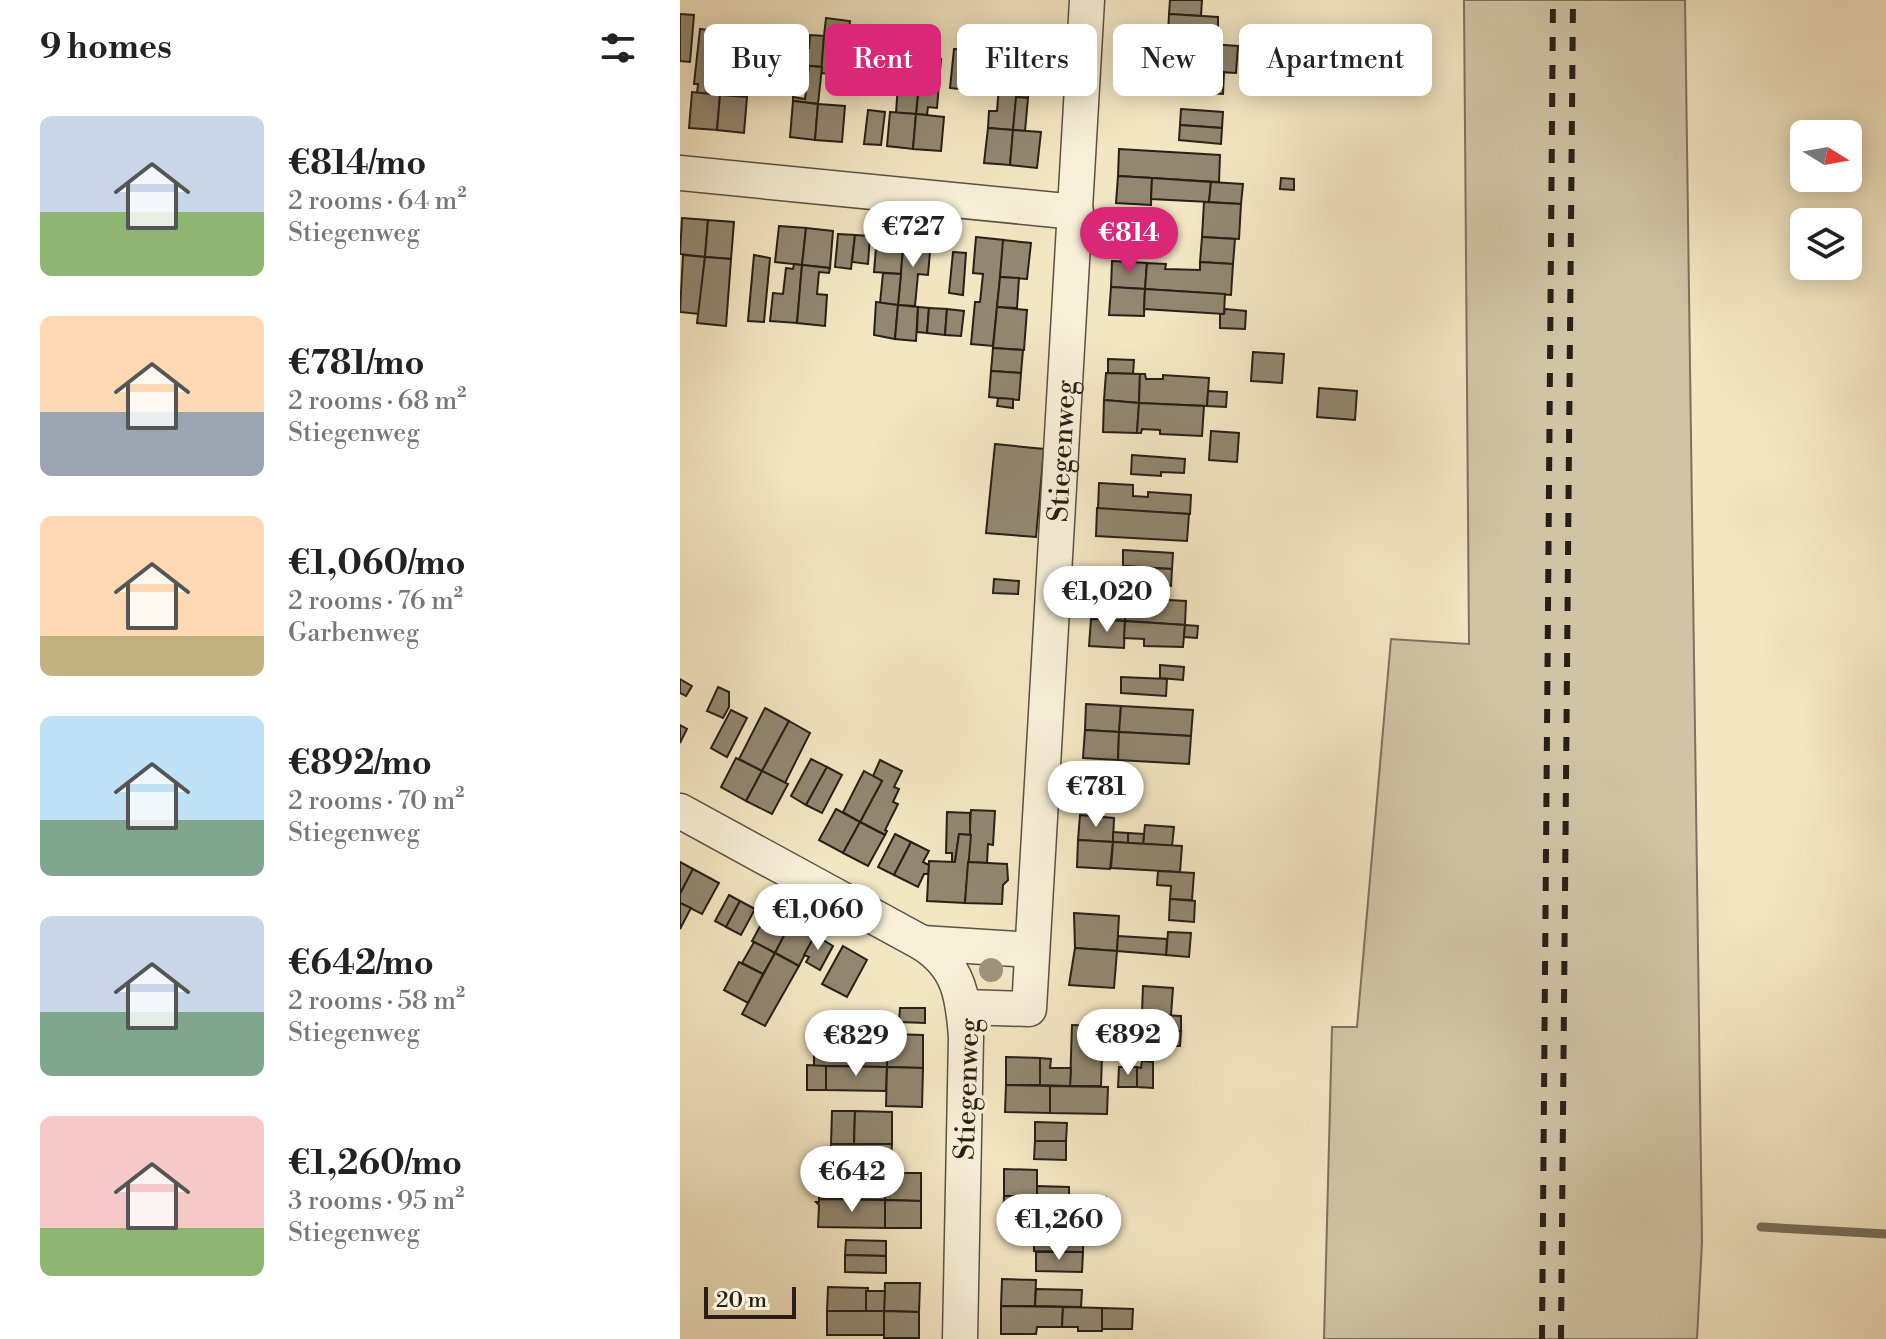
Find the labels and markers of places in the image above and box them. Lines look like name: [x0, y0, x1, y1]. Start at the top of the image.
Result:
pin: €727: [866, 201, 960, 269]
pin: €814: [1082, 207, 1176, 275]
pin: €1,020: [1042, 566, 1172, 634]
pin: €781: [1049, 761, 1143, 829]
pin: €1,060: [753, 884, 883, 952]
pin: €892: [1081, 1009, 1175, 1077]
pin: €829: [809, 1010, 903, 1078]
pin: €642: [805, 1146, 899, 1214]
pin: €1,260: [994, 1194, 1124, 1262]

